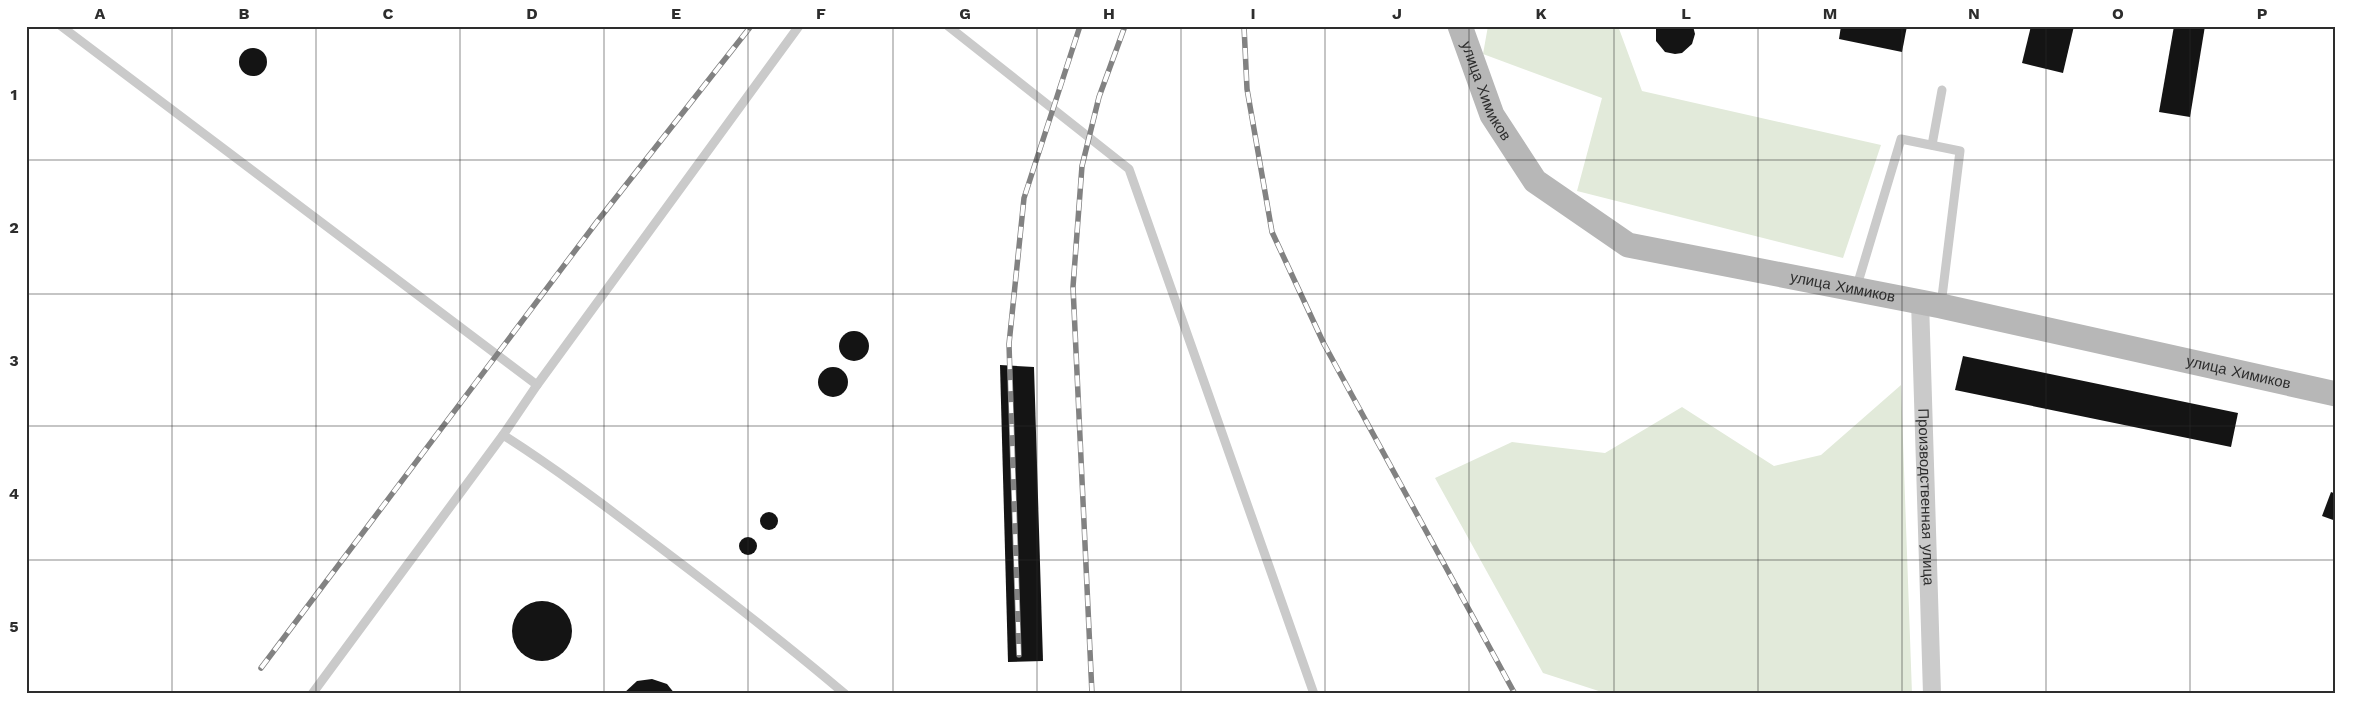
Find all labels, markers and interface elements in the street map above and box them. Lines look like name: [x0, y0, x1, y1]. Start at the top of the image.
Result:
text: A: [95, 4, 106, 23]
text: B: [239, 4, 250, 23]
text: C: [383, 4, 394, 23]
text: D: [526, 4, 538, 23]
text: E: [671, 4, 681, 23]
text: F: [816, 4, 826, 23]
text: G: [959, 4, 971, 23]
text: H: [1103, 4, 1115, 23]
text: I: [1250, 4, 1256, 23]
text: J: [1392, 4, 1402, 23]
text: K: [1535, 4, 1547, 23]
text: L: [1681, 4, 1691, 23]
text: M: [1823, 4, 1837, 23]
text: N: [1968, 4, 1980, 23]
text: O: [2112, 4, 2124, 23]
text: P: [2257, 4, 2268, 23]
street label: улица Химиков: [1457, 39, 1515, 144]
text: 1: [11, 85, 17, 104]
text: 2: [9, 218, 19, 237]
street label: улица Химиков: [1789, 268, 1897, 306]
text: 3: [9, 351, 19, 370]
street label: улица Химиков: [2185, 352, 2293, 393]
street label: Производственная улица: [1914, 408, 1938, 586]
text: 4: [9, 484, 19, 503]
text: 5: [9, 617, 19, 636]

